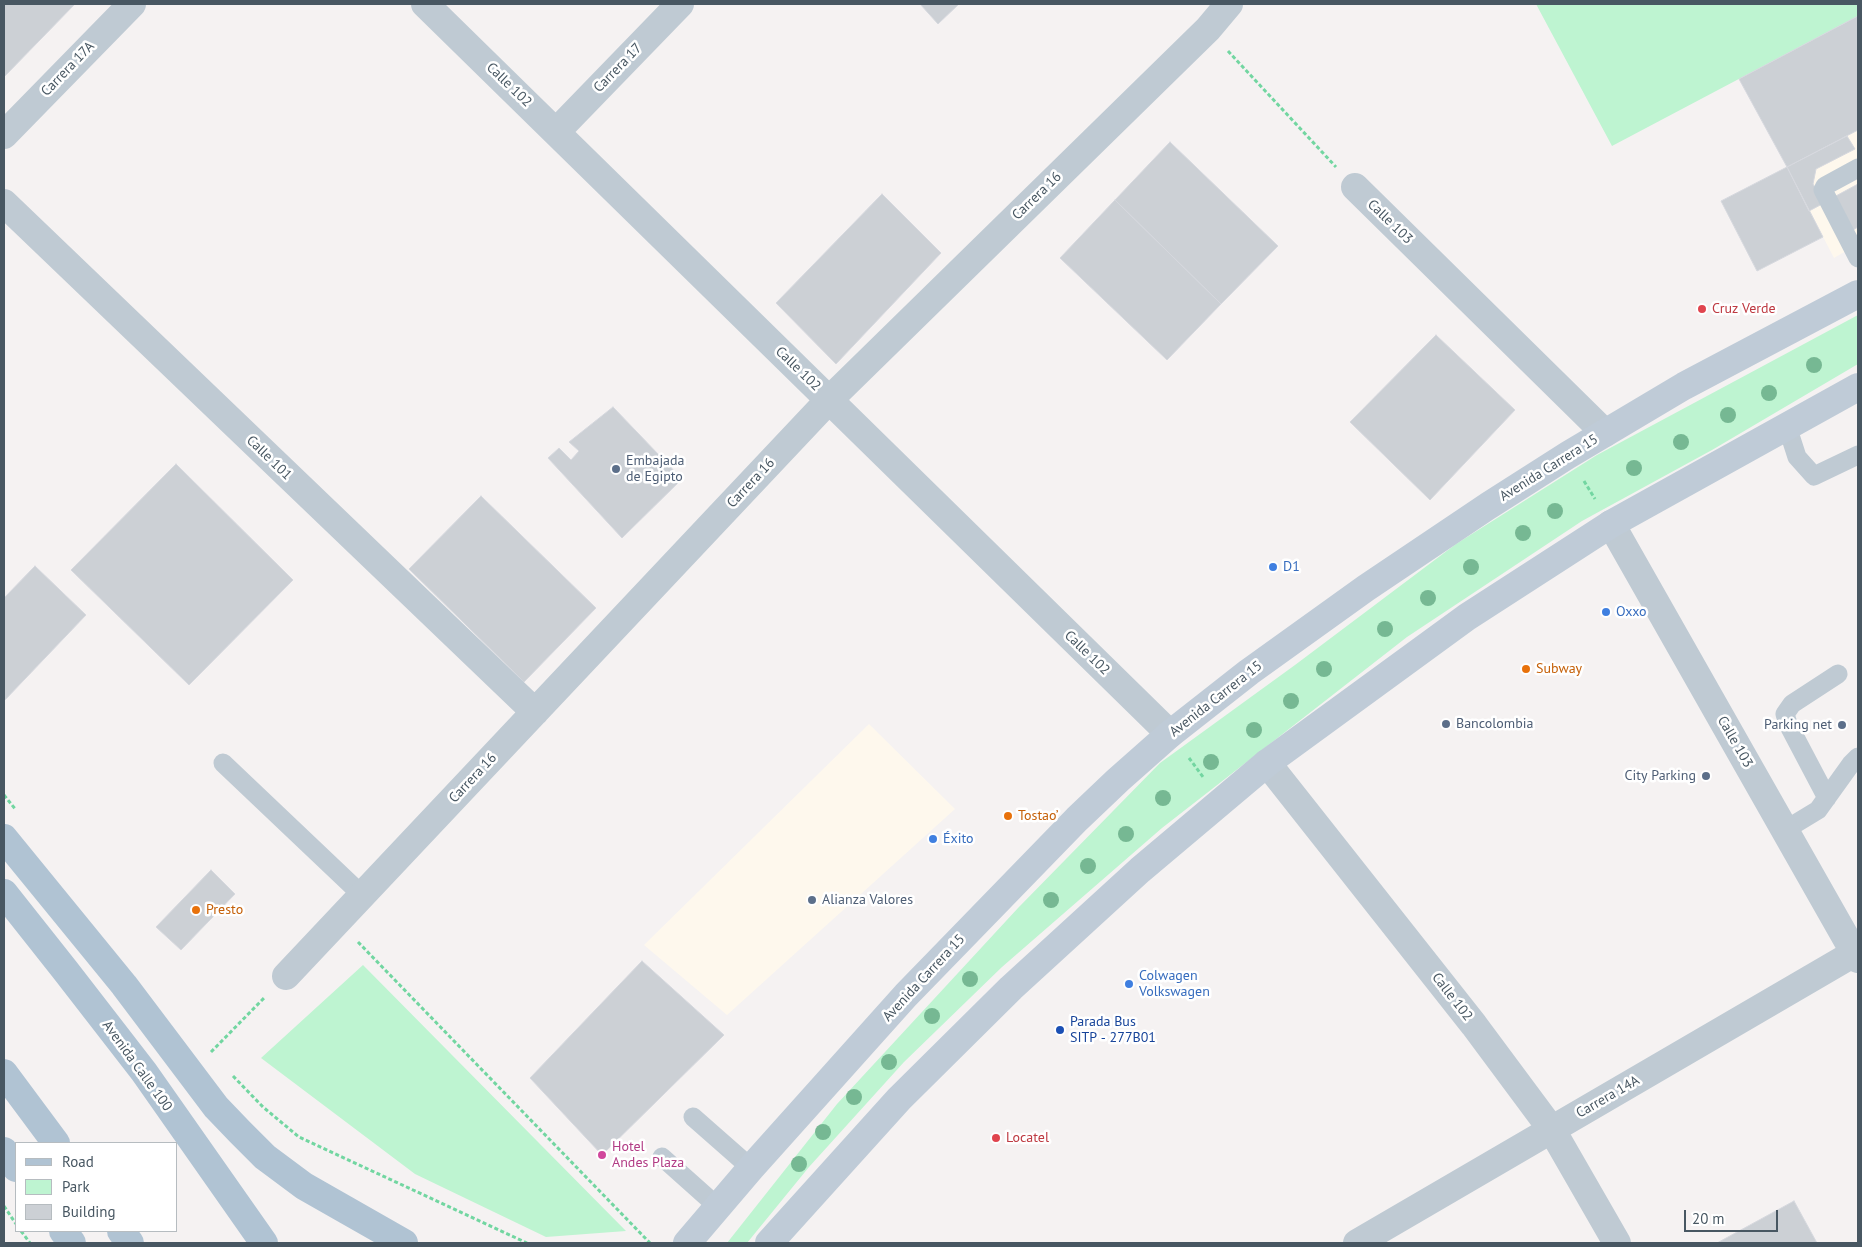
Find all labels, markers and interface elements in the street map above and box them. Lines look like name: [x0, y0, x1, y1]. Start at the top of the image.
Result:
street label: Carrera 17A: [38, 38, 98, 100]
street label: Carrera 17: [590, 40, 646, 96]
street label: Calle 102: [483, 59, 535, 111]
street label: Carrera 16: [1009, 168, 1065, 224]
street label: Calle 103: [1364, 196, 1416, 248]
place label: Cruz Verde: [1712, 301, 1776, 317]
marker: Cruz Verde: [1696, 303, 1708, 315]
street label: Calle 102: [772, 343, 824, 395]
street label: Avenida Carrera 15: [1497, 431, 1601, 505]
street label: Calle 101: [243, 432, 295, 484]
place label: Embajada de Egipto: [626, 453, 685, 486]
street label: Carrera 16: [724, 455, 778, 511]
marker: Embajada de Egipto: [610, 463, 622, 475]
place label: D1: [1283, 559, 1300, 575]
marker: D1: [1267, 561, 1279, 573]
place label: Oxxo: [1616, 604, 1647, 620]
marker: Oxxo: [1600, 606, 1612, 618]
street label: Calle 102: [1061, 627, 1113, 679]
street label: Avenida Carrera 15: [1166, 658, 1266, 740]
place label: Subway: [1536, 661, 1582, 677]
marker: Subway: [1520, 663, 1532, 675]
street label: Calle 103: [1714, 713, 1756, 771]
place label: Bancolombia: [1456, 716, 1533, 732]
place label: Parking net: [1764, 717, 1832, 733]
marker: Bancolombia: [1440, 718, 1452, 730]
marker: Parking net: [1836, 719, 1848, 731]
street label: Carrera 16: [446, 750, 500, 806]
place label: City Parking: [1625, 768, 1696, 784]
marker: City Parking: [1700, 770, 1712, 782]
place label: Tostao’: [1018, 808, 1059, 824]
marker: Tostao’: [1002, 810, 1014, 822]
place label: Éxito: [943, 831, 974, 847]
marker: Éxito: [927, 833, 939, 845]
place label: Alianza Valores: [822, 892, 913, 908]
marker: Alianza Valores: [806, 894, 818, 906]
place label: Presto: [206, 902, 243, 918]
marker: Presto: [190, 904, 202, 916]
street label: Avenida Carrera 15: [879, 931, 969, 1025]
place label: Colwagen Volkswagen: [1139, 968, 1210, 1000]
street label: Calle 102: [1428, 970, 1476, 1024]
marker: Colwagen Volkswagen: [1123, 978, 1135, 990]
place label: Parada Bus SITP - 277B01: [1070, 1014, 1156, 1046]
street label: Avenida Calle 100: [99, 1018, 175, 1114]
marker: Parada Bus SITP - 277B01: [1054, 1024, 1066, 1036]
street label: Carrera 14A: [1573, 1072, 1643, 1122]
place label: Locatel: [1006, 1130, 1049, 1146]
marker: Locatel: [990, 1132, 1002, 1144]
place label: Hotel Andes Plaza: [612, 1139, 684, 1172]
legend: [15, 1142, 178, 1232]
marker: Hotel Andes Plaza: [596, 1149, 608, 1161]
text: Road: [62, 1152, 94, 1171]
text: Park: [62, 1177, 90, 1196]
scale bar: [1687, 1200, 1781, 1232]
text: Building: [62, 1202, 116, 1221]
text: 20 m: [1692, 1209, 1725, 1228]

